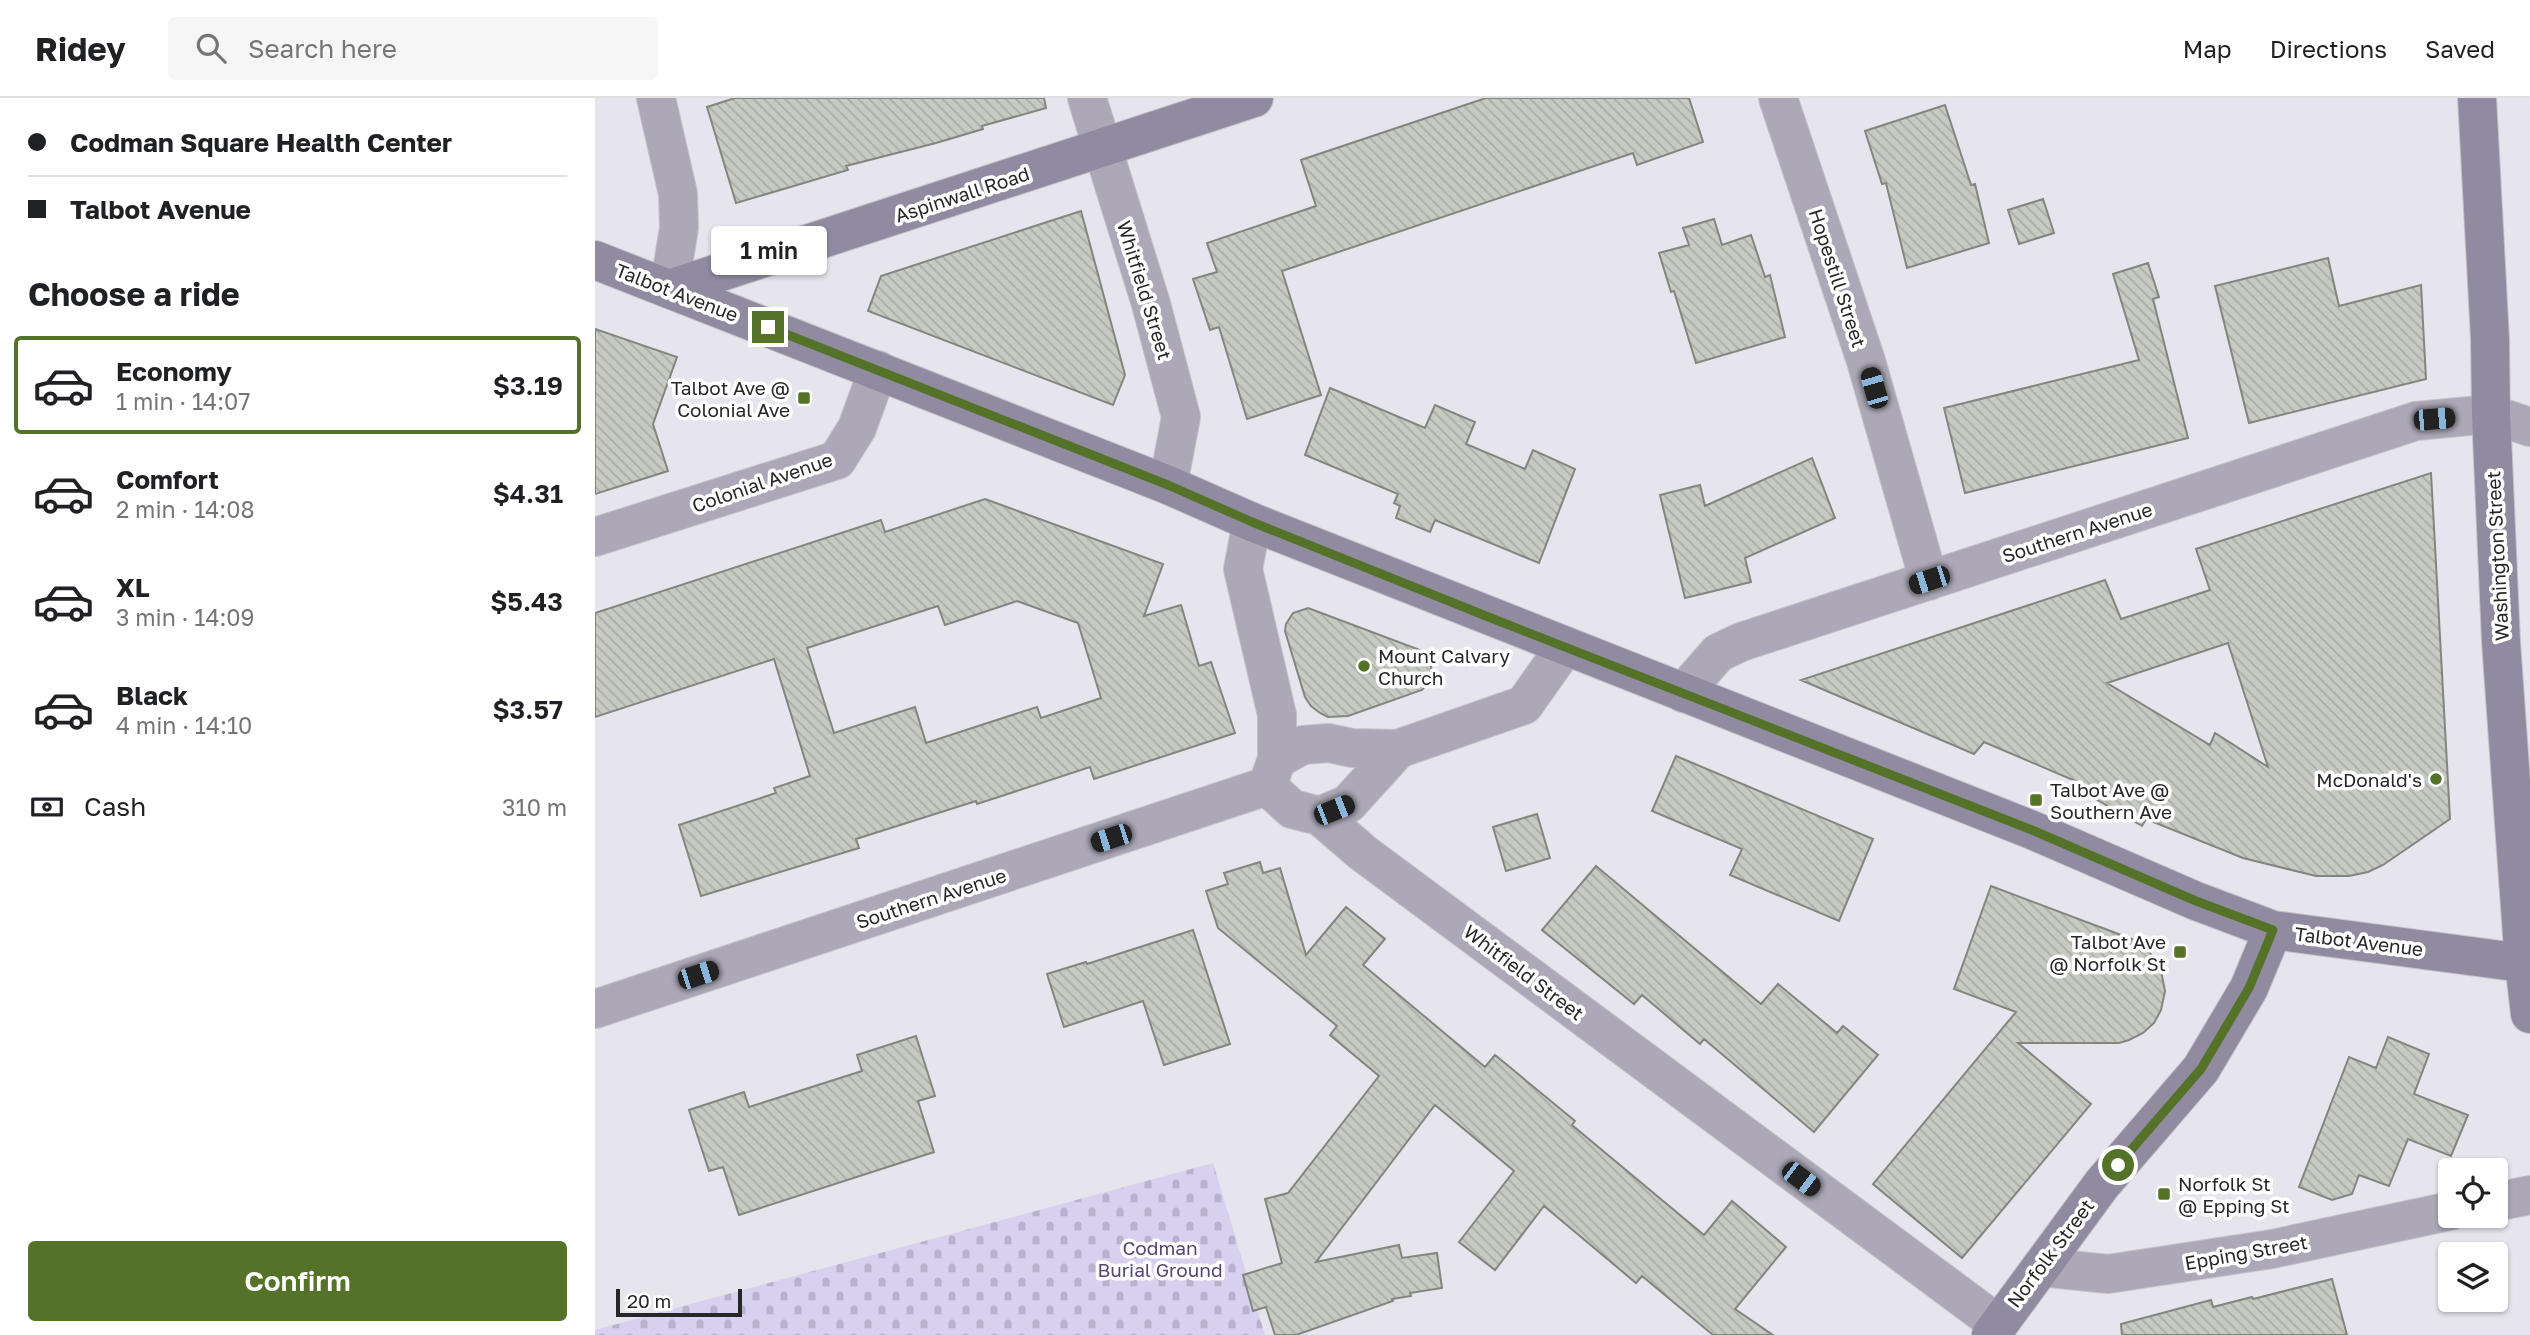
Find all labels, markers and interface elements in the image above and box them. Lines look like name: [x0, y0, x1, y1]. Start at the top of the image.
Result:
search box: [168, 17, 658, 80]
text: Ridey: [35, 29, 126, 68]
icon: search: [192, 29, 230, 67]
text: Search here: [248, 33, 397, 64]
text: Map: [2183, 34, 2232, 63]
text: Directions: [2270, 34, 2387, 63]
text: Saved: [2425, 34, 2495, 63]
text: Codman Square Health Center: [70, 127, 452, 158]
street label: Aspinwall Road: [892, 161, 1032, 227]
text: Talbot Avenue: [70, 194, 251, 225]
street label: Hopestill Street: [1805, 206, 1871, 350]
street label: Whitfield Street: [1113, 218, 1177, 362]
callout: 1 min: [710, 226, 826, 274]
text: 1 min: [740, 236, 798, 264]
street label: Talbot Avenue: [612, 258, 742, 326]
text: Choose a ride: [28, 275, 240, 313]
route end: [752, 311, 784, 343]
icon: car: [32, 354, 95, 417]
text: Economy: [116, 356, 232, 387]
car: [1859, 365, 1890, 411]
text: $3.19: [493, 370, 563, 401]
place label: Talbot Ave @ Colonial Ave: [671, 376, 790, 421]
text: 1 min · 14:07: [116, 387, 251, 415]
marker: Talbot Ave @ Colonial Ave: [796, 390, 812, 406]
car: [2413, 407, 2456, 431]
street label: Colonial Avenue: [689, 447, 835, 517]
icon: car: [32, 462, 95, 525]
text: Comfort: [116, 464, 219, 495]
street label: Washington Street: [2481, 470, 2513, 642]
text: $4.31: [493, 478, 563, 509]
text: 2 min · 14:08: [116, 495, 255, 523]
street label: Southern Avenue: [1999, 497, 2155, 567]
car: [1906, 564, 1953, 596]
icon: car: [32, 570, 95, 633]
text: XL: [116, 572, 150, 603]
text: $5.43: [490, 586, 563, 617]
text: 3 min · 14:09: [116, 603, 255, 631]
place label: Mount Calvary Church: [1378, 644, 1510, 689]
marker: Mount Calvary Church: [1356, 658, 1372, 674]
icon: car: [32, 678, 95, 741]
text: Black: [116, 680, 188, 711]
text: $3.57: [492, 694, 563, 725]
text: 4 min · 14:10: [116, 711, 252, 739]
place label: McDonald's: [2316, 768, 2422, 791]
marker: McDonald's: [2428, 771, 2444, 787]
place label: Talbot Ave @ Southern Ave: [2050, 778, 2172, 823]
icon: cash: [28, 788, 66, 826]
text: Cash: [84, 791, 146, 822]
car: [1311, 792, 1358, 828]
marker: Talbot Ave @ Southern Ave: [2028, 792, 2044, 808]
text: 310 m: [502, 793, 567, 821]
car: [1088, 822, 1135, 854]
street label: Southern Avenue: [853, 863, 1009, 933]
street label: Whitfield Street: [1459, 919, 1589, 1025]
street label: Talbot Avenue: [2293, 922, 2425, 960]
place label: Talbot Ave @ Norfolk St: [2049, 930, 2166, 975]
marker: Talbot Ave @ Norfolk St: [2172, 944, 2188, 960]
car: [675, 959, 722, 991]
route start: [2102, 1149, 2134, 1181]
car: [1778, 1158, 1825, 1200]
map controls: [2438, 1158, 2508, 1312]
button: locate: [2438, 1158, 2508, 1228]
place label: Norfolk St @ Epping St: [2178, 1172, 2290, 1217]
marker: Norfolk St @ Epping St: [2156, 1186, 2172, 1202]
street label: Norfolk Street: [2002, 1194, 2098, 1312]
street label: Epping Street: [2183, 1230, 2309, 1274]
park label: Codman Burial Ground: [1097, 1236, 1223, 1281]
button: Confirm: [28, 1241, 567, 1321]
button: layers: [2438, 1242, 2508, 1312]
scale bar: [616, 1286, 742, 1318]
text: 20 m: [627, 1289, 671, 1312]

